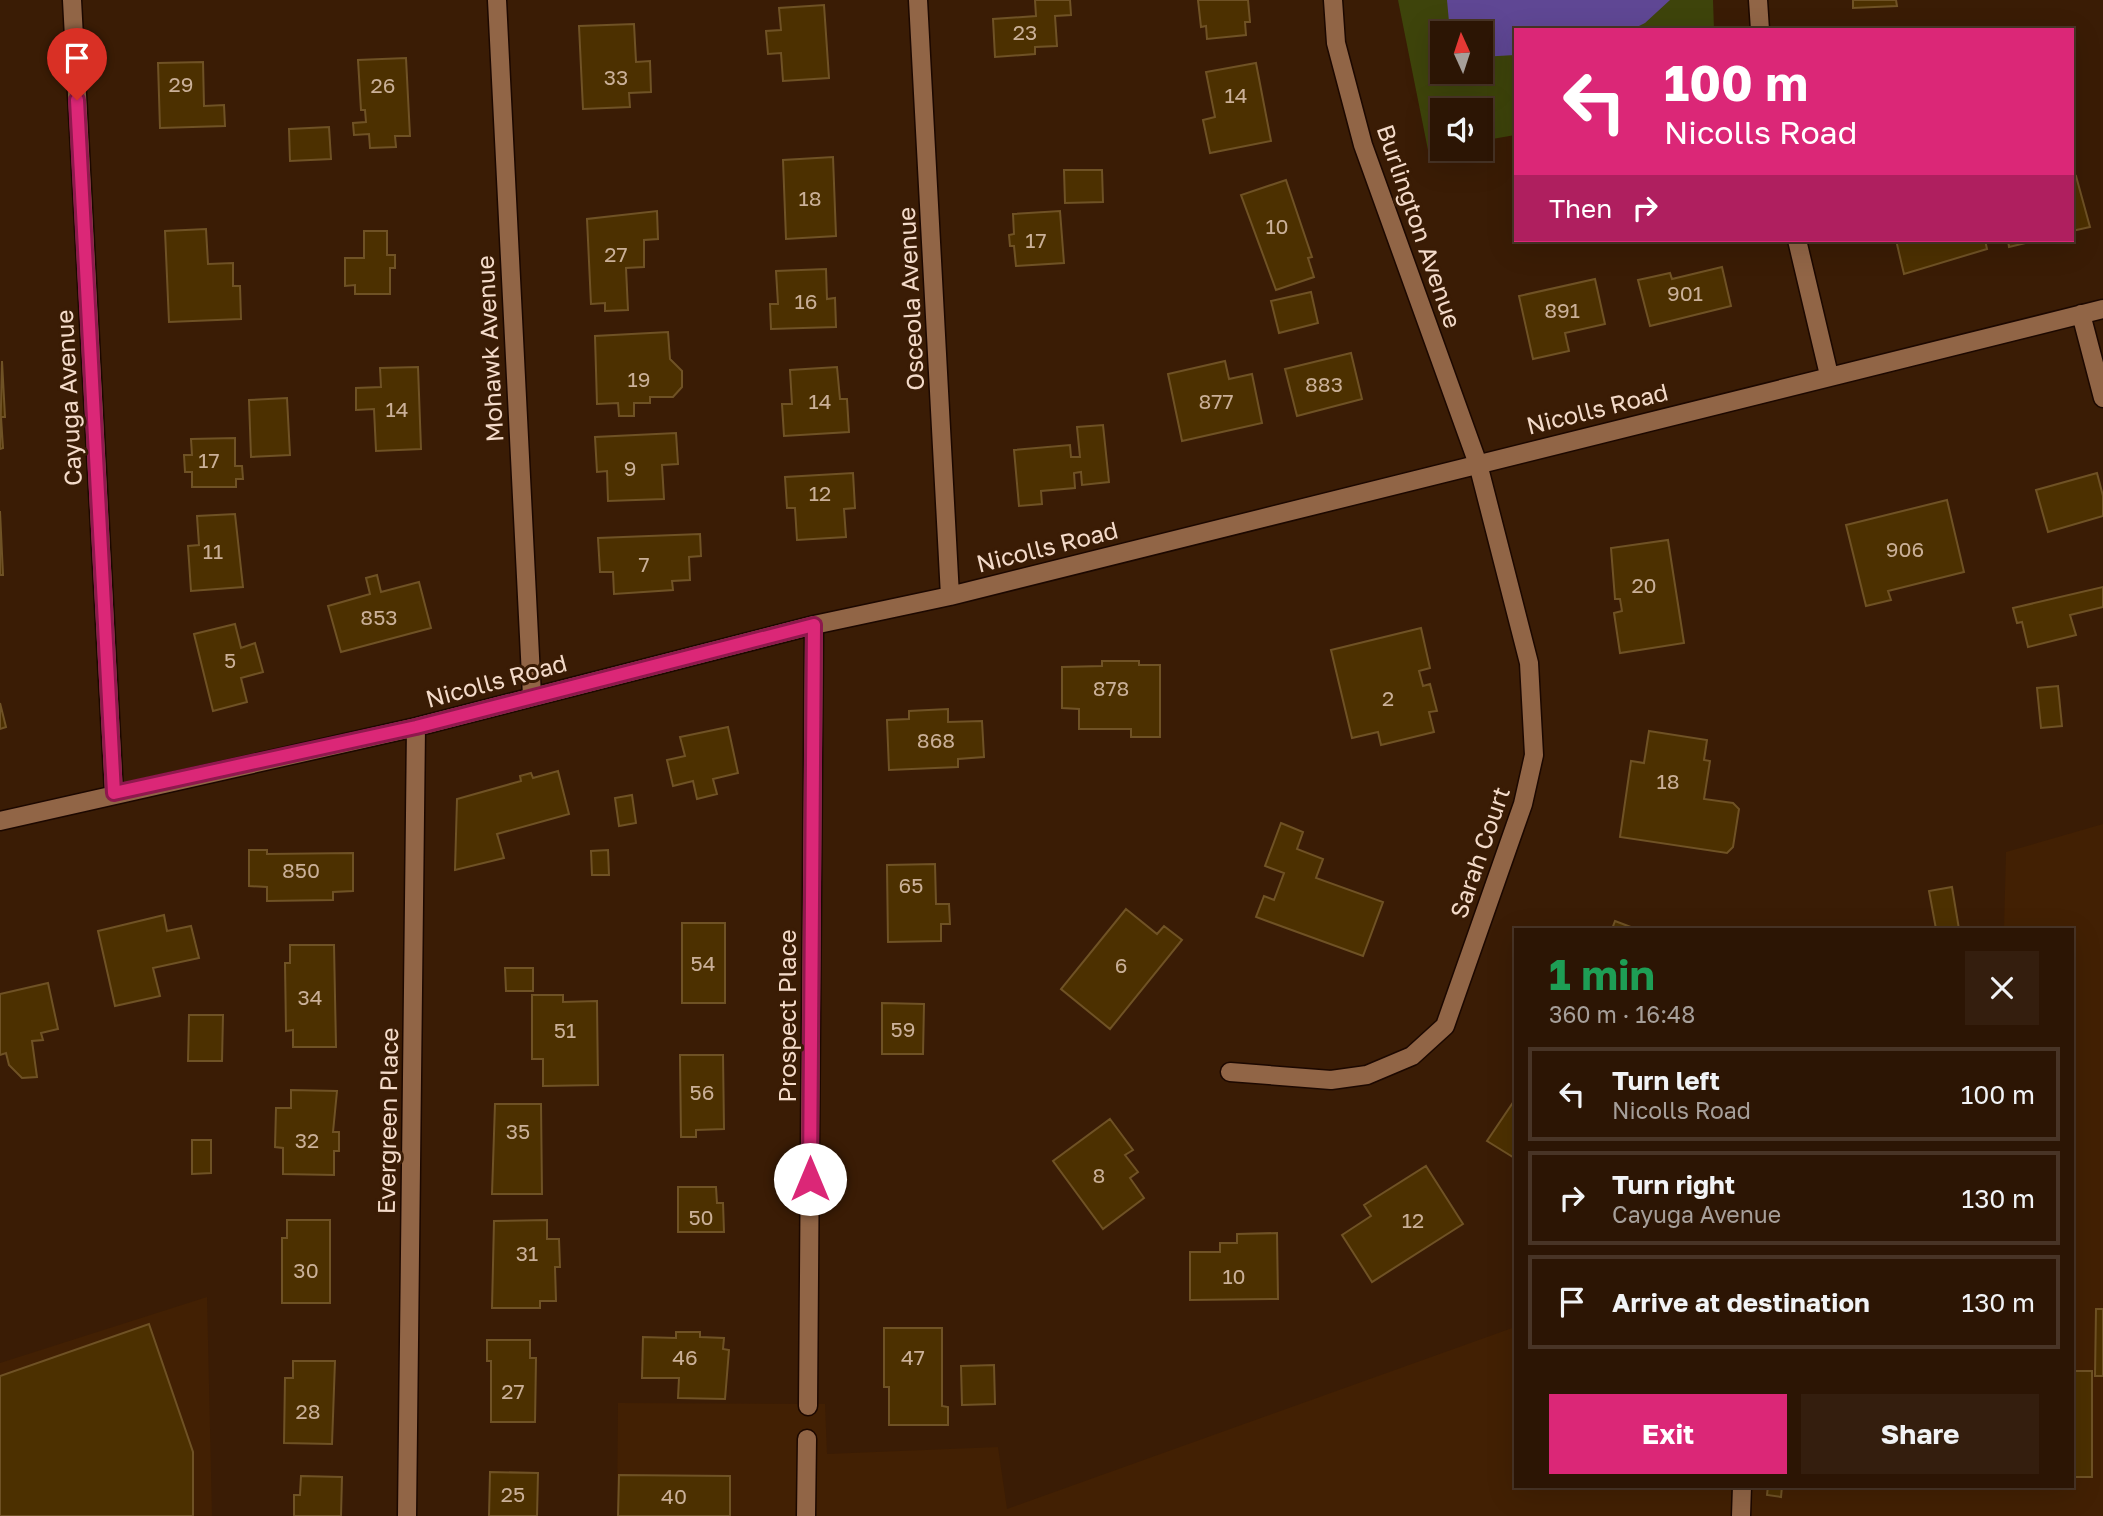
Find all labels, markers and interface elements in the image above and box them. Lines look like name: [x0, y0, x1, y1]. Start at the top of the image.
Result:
house number: 23: [1013, 19, 1037, 45]
north arrow: [1430, 21, 1493, 84]
map controls: [1430, 21, 1493, 161]
pin: [47, 28, 107, 100]
icon: arrive: [58, 39, 96, 77]
text: 100 m: [1664, 53, 1808, 112]
icon: left: [1549, 56, 1640, 147]
house number: 33: [604, 64, 628, 90]
house number: 29: [169, 71, 193, 97]
house number: 26: [371, 72, 395, 98]
house number: 14: [1225, 82, 1248, 108]
button: sound: [1430, 98, 1493, 161]
text: Nicolls Road: [1664, 113, 1857, 151]
street label: Burlington Avenue: [1372, 121, 1468, 331]
house number: 18: [799, 185, 822, 211]
icon: right: [1626, 189, 1664, 227]
text: Then: [1549, 193, 1612, 224]
street label: Osceola Avenue: [891, 206, 929, 392]
house number: 10: [1265, 213, 1289, 239]
house number: 17: [1025, 227, 1047, 253]
house number: 27: [604, 241, 628, 267]
street label: Mohawk Avenue: [470, 255, 508, 443]
house number: 901: [1667, 280, 1703, 306]
house number: 16: [795, 288, 817, 314]
house number: 891: [1544, 297, 1580, 323]
street label: Cayuga Avenue: [49, 309, 87, 487]
house number: 19: [628, 366, 650, 392]
house number: 883: [1305, 371, 1343, 397]
street label: Nicolls Road: [1523, 376, 1671, 440]
house number: 14: [809, 388, 832, 414]
house number: 877: [1198, 388, 1234, 414]
house number: 14: [386, 396, 409, 422]
house number: 17: [198, 447, 220, 473]
house number: 9: [624, 455, 636, 481]
house number: 12: [809, 480, 831, 506]
street label: Nicolls Road: [973, 514, 1121, 578]
house number: 906: [1886, 536, 1924, 562]
house number: 11: [203, 538, 223, 564]
house number: 7: [638, 551, 650, 577]
house number: 20: [1631, 572, 1657, 598]
house number: 853: [360, 604, 398, 630]
house number: 5: [224, 647, 236, 673]
street label: Nicolls Road: [422, 647, 570, 713]
house number: 878: [1093, 675, 1129, 701]
house number: 2: [1382, 685, 1394, 711]
house number: 868: [917, 727, 955, 753]
house number: 18: [1657, 768, 1680, 794]
street label: Sarah Court: [1443, 782, 1515, 922]
house number: 850: [282, 857, 320, 883]
house number: 65: [899, 872, 923, 898]
street label: Prospect Place: [772, 929, 801, 1103]
text: 1 min: [1549, 949, 1655, 999]
house number: 54: [691, 950, 716, 976]
button: close: [1965, 951, 2039, 1025]
house number: 6: [1115, 952, 1127, 978]
house number: 34: [297, 984, 323, 1010]
text: 360 m · 16:48: [1549, 1000, 1695, 1028]
house number: 59: [891, 1016, 915, 1042]
house number: 51: [554, 1017, 576, 1043]
street label: Evergreen Place: [371, 1027, 403, 1215]
text: Turn left: [1612, 1065, 1720, 1096]
icon: left: [1553, 1075, 1591, 1113]
house number: 56: [690, 1079, 714, 1105]
text: 100 m: [1961, 1079, 2035, 1110]
text: Nicolls Road: [1612, 1096, 1751, 1124]
house number: 35: [506, 1118, 530, 1144]
house number: 32: [295, 1127, 319, 1153]
position arrow: [773, 1142, 847, 1216]
house number: 8: [1093, 1162, 1105, 1188]
text: Turn right: [1612, 1169, 1735, 1200]
icon: right: [1553, 1179, 1591, 1217]
text: 130 m: [1962, 1183, 2035, 1214]
text: Cayuga Avenue: [1612, 1200, 1781, 1228]
house number: 50: [688, 1204, 714, 1230]
house number: 12: [1402, 1207, 1424, 1233]
house number: 31: [516, 1240, 538, 1266]
house number: 30: [293, 1257, 319, 1283]
house number: 10: [1222, 1263, 1246, 1289]
icon: arrive: [1553, 1283, 1591, 1321]
text: Arrive at destination: [1612, 1287, 1870, 1318]
text: 130 m: [1962, 1287, 2035, 1318]
house number: 46: [672, 1344, 698, 1370]
house number: 47: [901, 1344, 925, 1370]
house number: 27: [501, 1378, 525, 1404]
button: Exit: [1549, 1394, 1787, 1474]
button: Share: [1801, 1394, 2039, 1474]
house number: 28: [296, 1398, 321, 1424]
house number: 25: [501, 1481, 525, 1507]
house number: 40: [661, 1483, 687, 1509]

